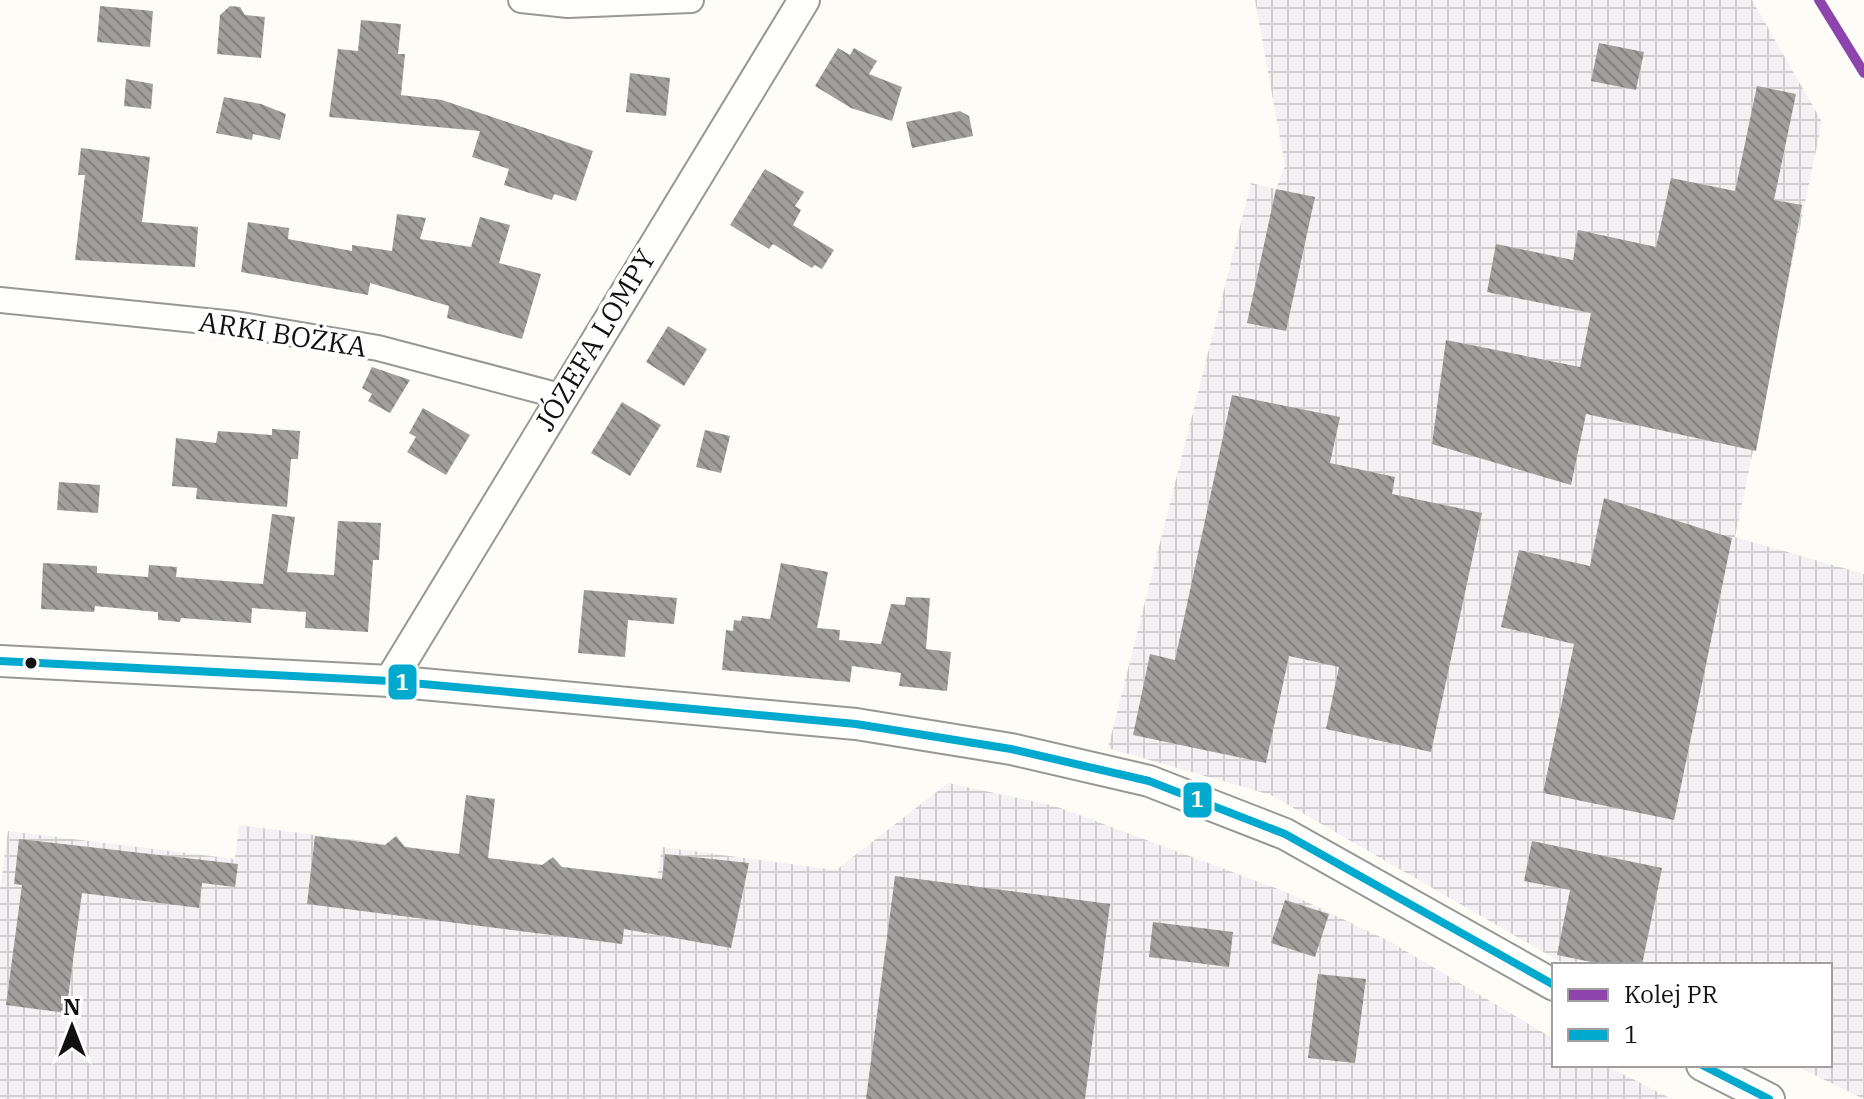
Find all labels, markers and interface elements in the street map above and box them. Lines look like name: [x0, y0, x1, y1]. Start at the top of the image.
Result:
street label: JÓZEFA LOMPY: [526, 242, 664, 437]
street label: ARKI BOŻKA: [197, 302, 370, 365]
unlabelled marker: [23, 655, 39, 671]
line badge: 1: [387, 663, 418, 701]
text: 1: [395, 667, 409, 696]
line badge: 1: [1182, 781, 1213, 819]
text: 1: [1190, 784, 1204, 813]
legend: [1552, 963, 1832, 1067]
text: Kolej PR: [1624, 978, 1718, 1010]
north arrow: [32, 987, 112, 1067]
text: N: [63, 992, 81, 1021]
text: 1: [1624, 1018, 1638, 1050]

